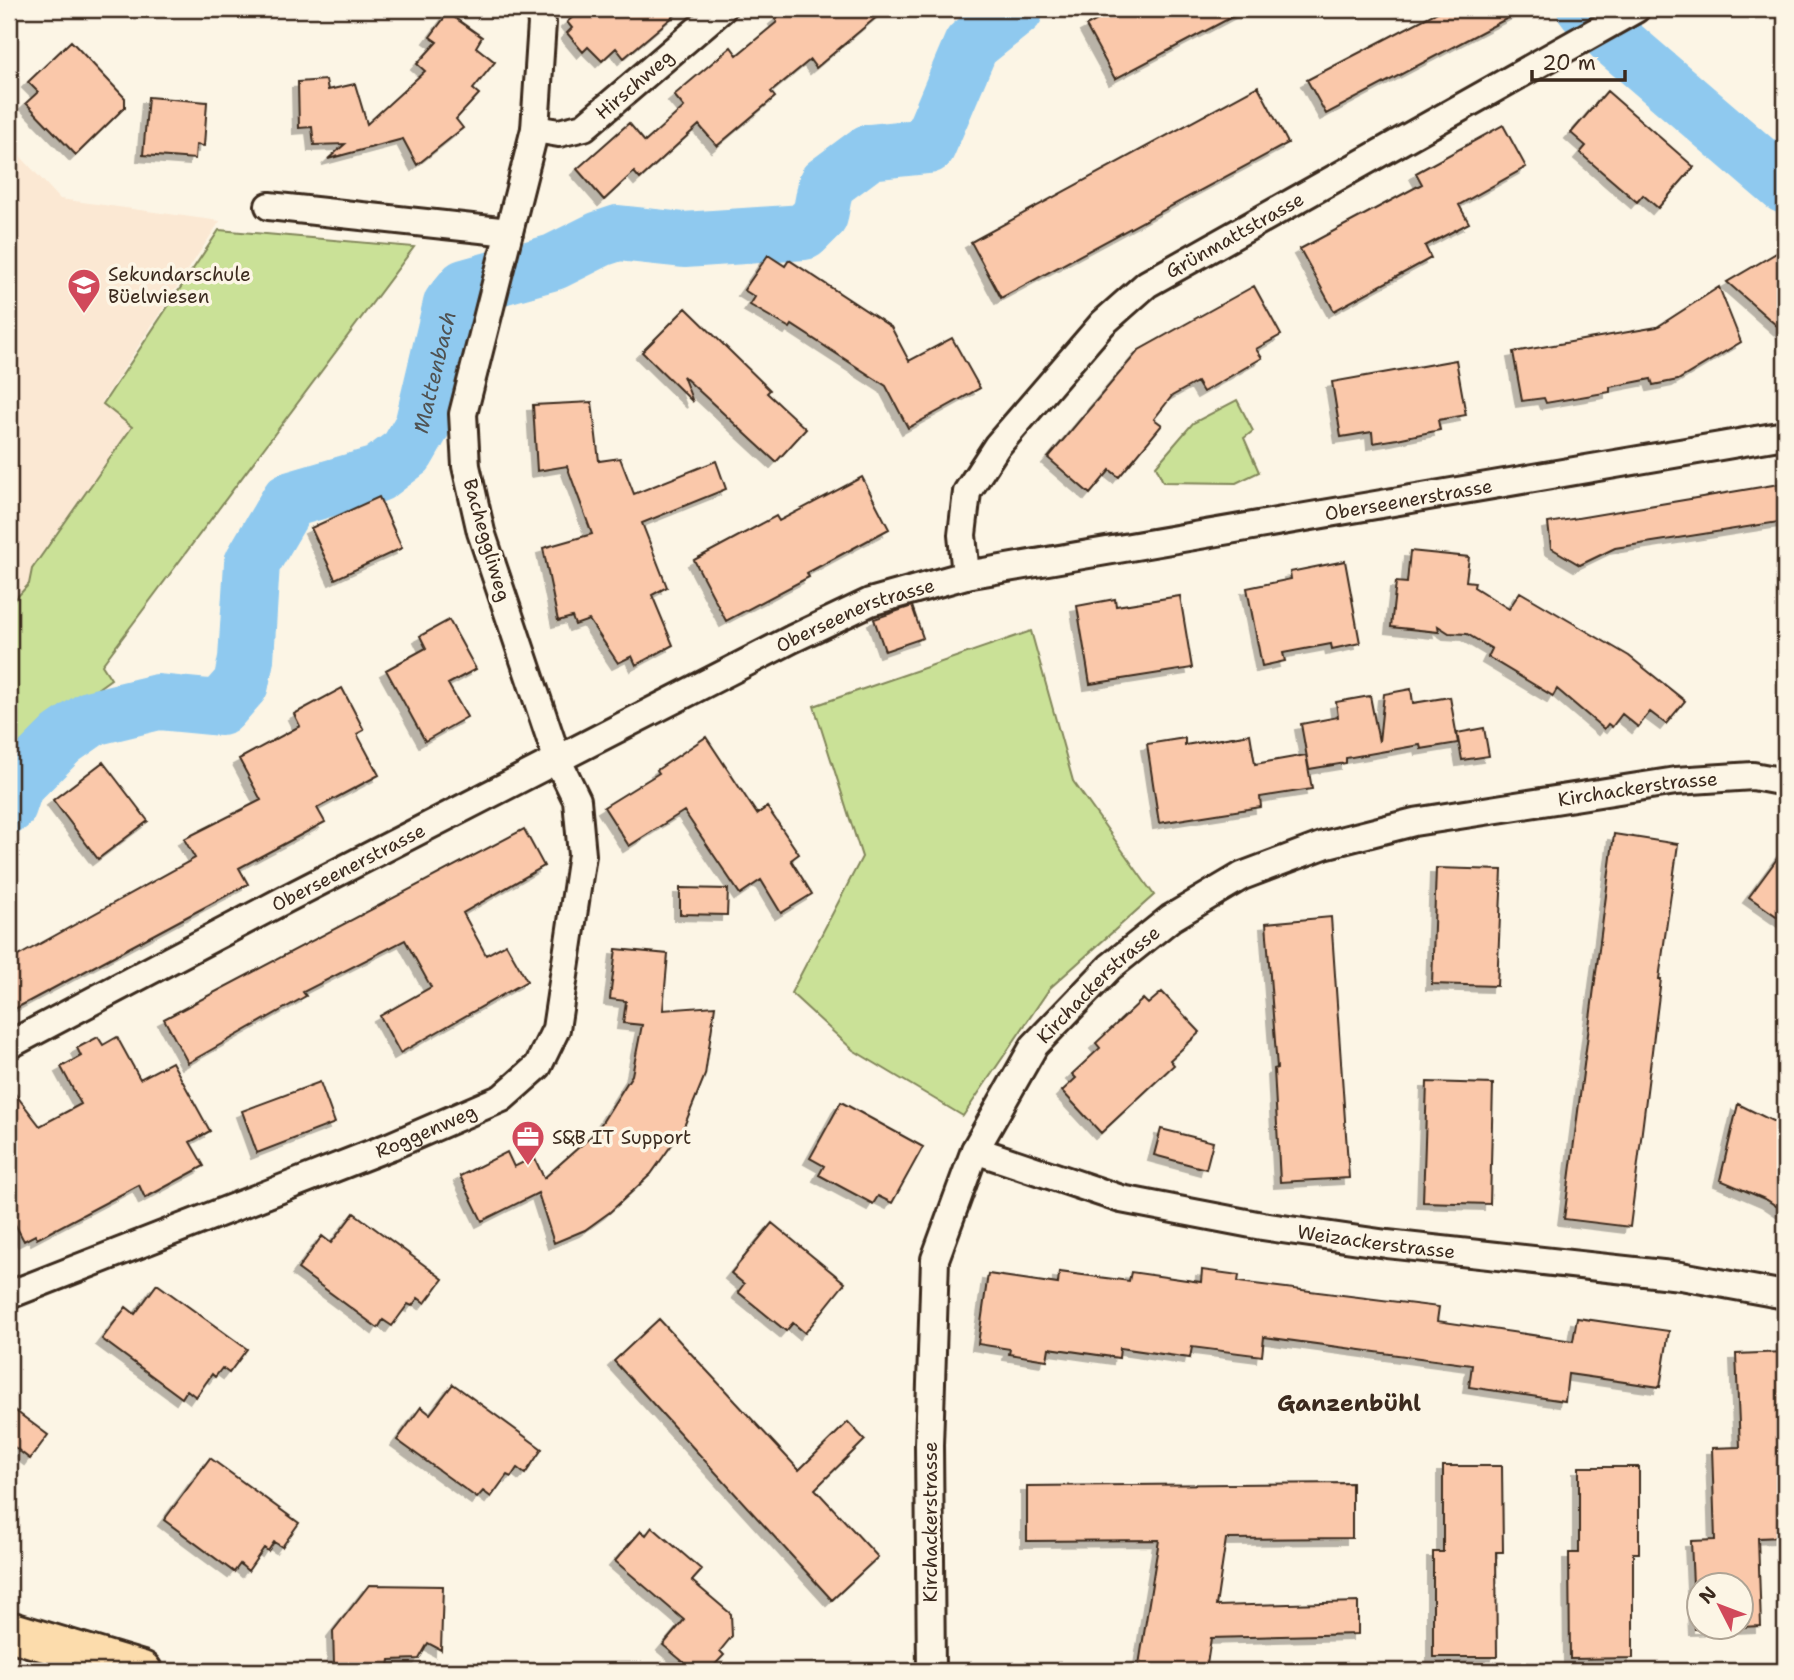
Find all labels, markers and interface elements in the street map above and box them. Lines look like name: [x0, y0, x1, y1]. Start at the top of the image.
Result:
scale bar: [1532, 38, 1624, 82]
street label: Hirschweg: [590, 44, 678, 125]
text: 20 m: [1542, 49, 1596, 77]
street label: Grünmattstrasse: [1161, 186, 1308, 284]
place label: Sekundarschule Büelwiesen: [108, 262, 251, 309]
school or university icon: Sekundarschule Büelwiesen: [65, 266, 103, 315]
water label: Mattenbach: [407, 308, 463, 436]
street label: Oberseenerstrasse: [1323, 473, 1494, 526]
street label: Bacheggliweg: [458, 476, 516, 604]
street label: Oberseenerstrasse: [771, 572, 937, 658]
street label: Kirchackerstrasse: [1556, 766, 1718, 812]
street label: Oberseenerstrasse: [267, 817, 429, 917]
street label: Kirchackerstrasse: [1031, 920, 1165, 1048]
street label: Roggenweg: [372, 1098, 480, 1163]
office icon: S&B IT Support: [509, 1118, 547, 1167]
place label: S&B IT Support: [552, 1125, 691, 1150]
street label: Weizackerstrasse: [1296, 1219, 1457, 1264]
district label: Ganzenbühl: [1277, 1388, 1421, 1418]
street label: Kirchackerstrasse: [918, 1441, 943, 1603]
north arrow: [1686, 1572, 1756, 1642]
text: N: [1693, 1581, 1722, 1609]

